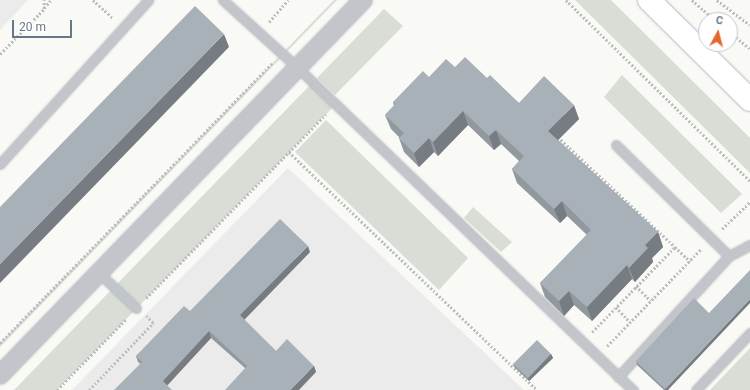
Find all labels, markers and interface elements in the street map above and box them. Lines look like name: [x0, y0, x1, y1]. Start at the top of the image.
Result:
scale bar: [14, 12, 74, 38]
north arrow: [698, 12, 738, 52]
text: С: [715, 14, 724, 27]
text: 20 m: [19, 20, 46, 34]

